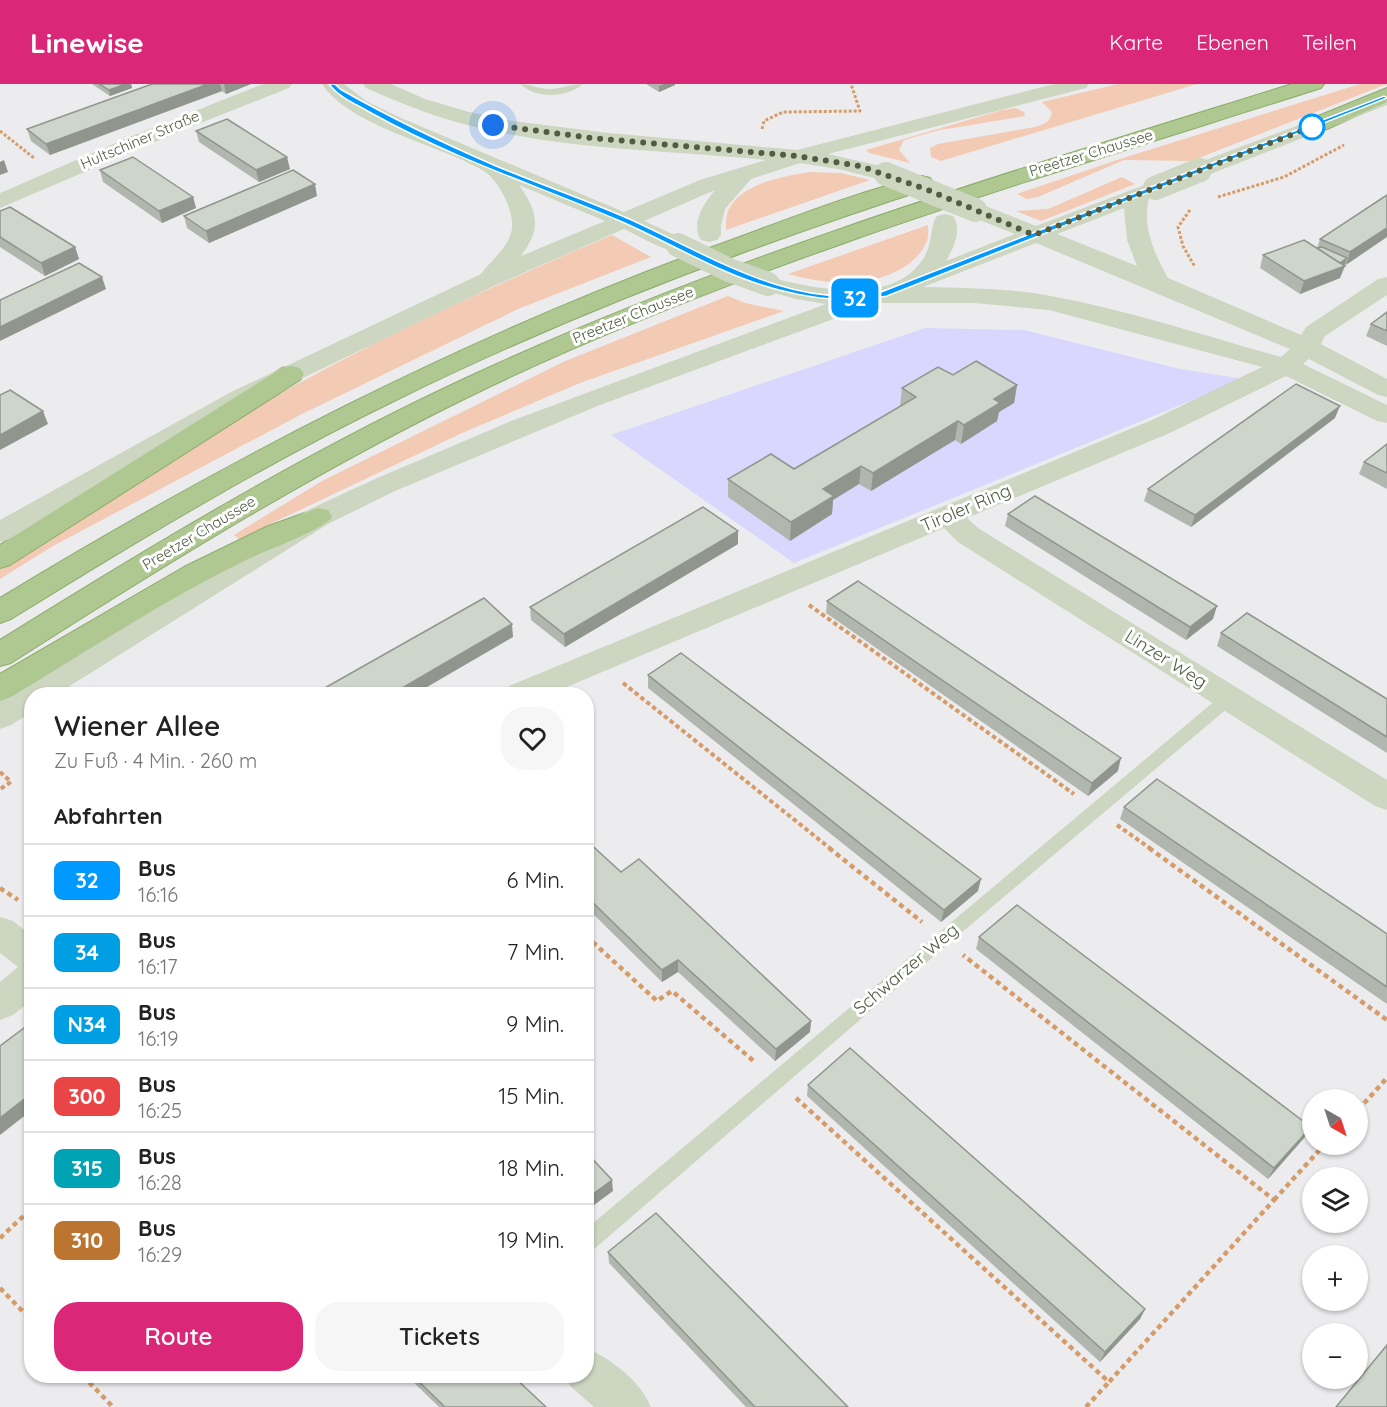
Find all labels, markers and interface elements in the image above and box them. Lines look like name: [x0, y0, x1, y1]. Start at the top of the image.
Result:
text: Linewise: [30, 25, 144, 60]
text: Karte: [1109, 29, 1163, 55]
text: Ebenen: [1196, 29, 1269, 55]
text: Teilen: [1302, 29, 1357, 55]
street label: Hultschiner Straße: [77, 106, 202, 173]
your location: [478, 110, 508, 140]
unlabelled marker: [1299, 114, 1325, 140]
street label: Preetzer Chaussee: [1027, 125, 1155, 180]
line badge: 32: [828, 278, 882, 318]
street label: Preetzer Chaussee: [570, 282, 696, 347]
text: 32: [843, 285, 867, 311]
street label: Tiroler Ring: [917, 478, 1014, 537]
street label: Preetzer Chaussee: [139, 491, 259, 574]
street label: Linzer Weg: [1121, 624, 1212, 693]
button: heart: [501, 707, 564, 770]
text: Wiener Allee: [54, 708, 220, 743]
text: Zu Fuß · 4 Min. · 260 m: [54, 748, 257, 773]
text: Abfahrten: [54, 802, 163, 830]
text: Bus: [138, 854, 176, 882]
text: 6 Min.: [507, 866, 564, 894]
text: 32: [75, 867, 99, 893]
text: 16:16: [138, 882, 178, 907]
street label: Schwarzer Weg: [848, 918, 963, 1019]
text: Bus: [138, 926, 176, 954]
text: 7 Min.: [507, 938, 564, 966]
text: 34: [75, 939, 99, 965]
text: 16:17: [138, 954, 178, 979]
text: Bus: [138, 998, 176, 1026]
text: 9 Min.: [506, 1010, 564, 1038]
text: N34: [67, 1011, 107, 1037]
text: 16:19: [138, 1026, 178, 1051]
text: Bus: [138, 1070, 176, 1098]
text: 15 Min.: [498, 1082, 564, 1110]
text: 300: [68, 1083, 106, 1109]
north arrow: [1302, 1089, 1368, 1155]
map controls: [1302, 1089, 1368, 1389]
text: 16:25: [138, 1098, 182, 1123]
text: Bus: [138, 1142, 176, 1170]
text: 18 Min.: [498, 1154, 564, 1182]
text: 315: [71, 1155, 103, 1181]
button: layers: [1302, 1167, 1368, 1233]
text: 16:28: [138, 1170, 182, 1195]
text: Bus: [138, 1214, 176, 1242]
text: 19 Min.: [498, 1226, 564, 1254]
text: 310: [71, 1227, 103, 1253]
text: 16:29: [138, 1242, 182, 1267]
button: +: [1302, 1245, 1368, 1311]
button: Route: [54, 1302, 303, 1371]
button: Tickets: [315, 1302, 564, 1371]
button: −: [1302, 1323, 1368, 1389]

